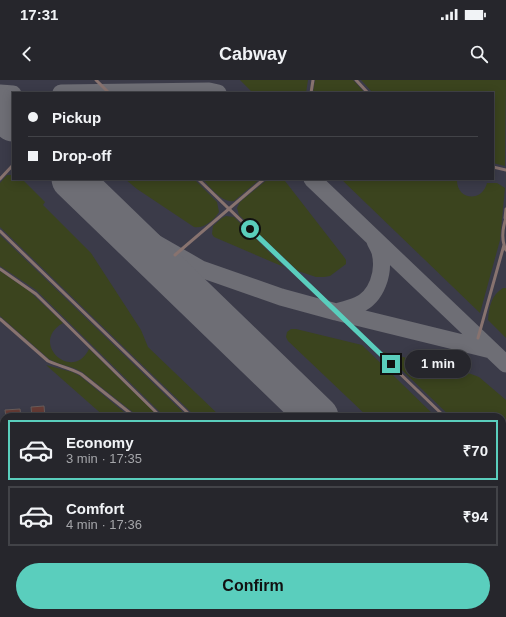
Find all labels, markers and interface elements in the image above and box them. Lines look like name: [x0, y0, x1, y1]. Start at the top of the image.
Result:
text: 17:31: [20, 6, 58, 23]
icon: back: [16, 43, 38, 65]
icon: search: [468, 43, 490, 65]
text: Cabway: [219, 44, 287, 64]
text: Pickup: [52, 109, 101, 126]
text: Drop-off: [52, 147, 111, 164]
route start: [241, 220, 259, 238]
callout: 1 min: [405, 350, 471, 378]
route end: [382, 355, 400, 373]
text: 1 min: [421, 356, 455, 371]
icon: car: [18, 432, 54, 468]
text: Economy: [66, 434, 134, 451]
text: ₹70: [463, 442, 488, 459]
text: 3 min · 17:35: [66, 451, 142, 466]
icon: car: [18, 498, 54, 534]
text: Comfort: [66, 500, 124, 517]
text: ₹94: [463, 508, 488, 525]
text: 4 min · 17:36: [66, 517, 142, 532]
button: Confirm: [16, 563, 490, 609]

